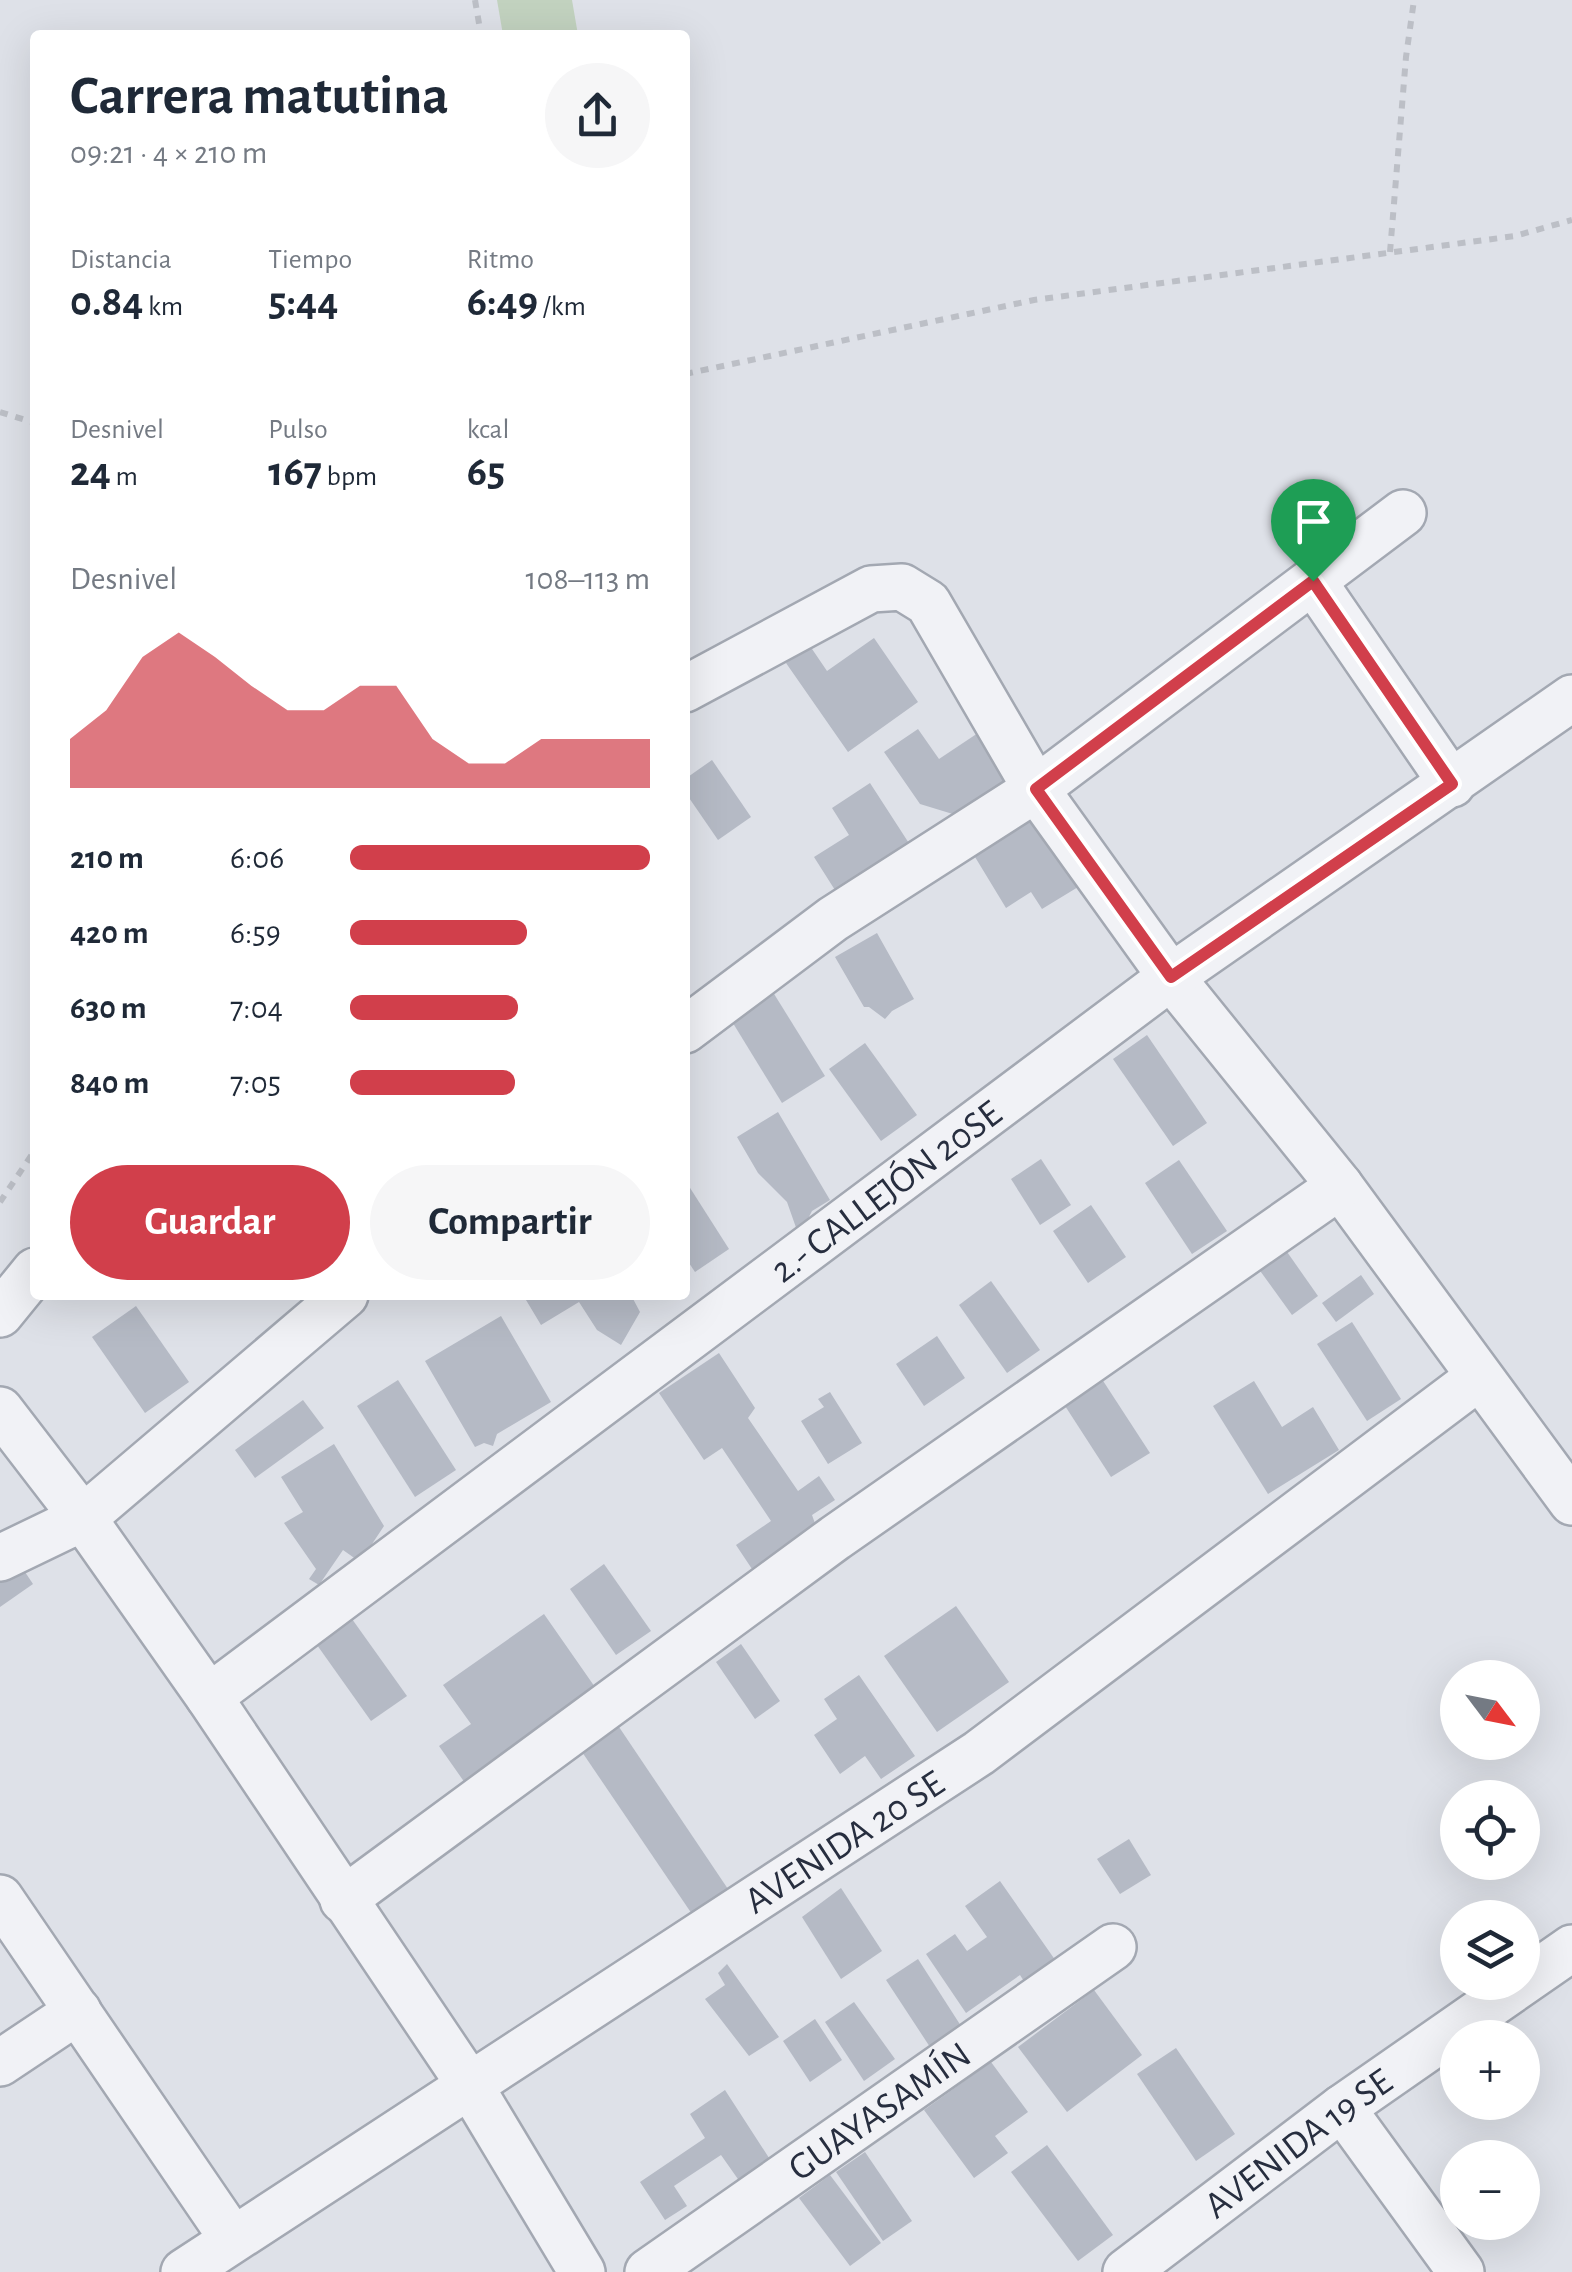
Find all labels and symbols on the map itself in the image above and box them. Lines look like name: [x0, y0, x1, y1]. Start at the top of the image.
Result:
pin: [1271, 479, 1356, 582]
street label: 2.- CALLEJÓN 20SE: [765, 1094, 1009, 1290]
north arrow: [1440, 1660, 1540, 1760]
street label: AVENIDA 20 SE: [739, 1764, 951, 1921]
street label: GUAYASAMÍN: [782, 2036, 978, 2188]
street label: AVENIDA 19 SE: [1198, 2063, 1399, 2226]

